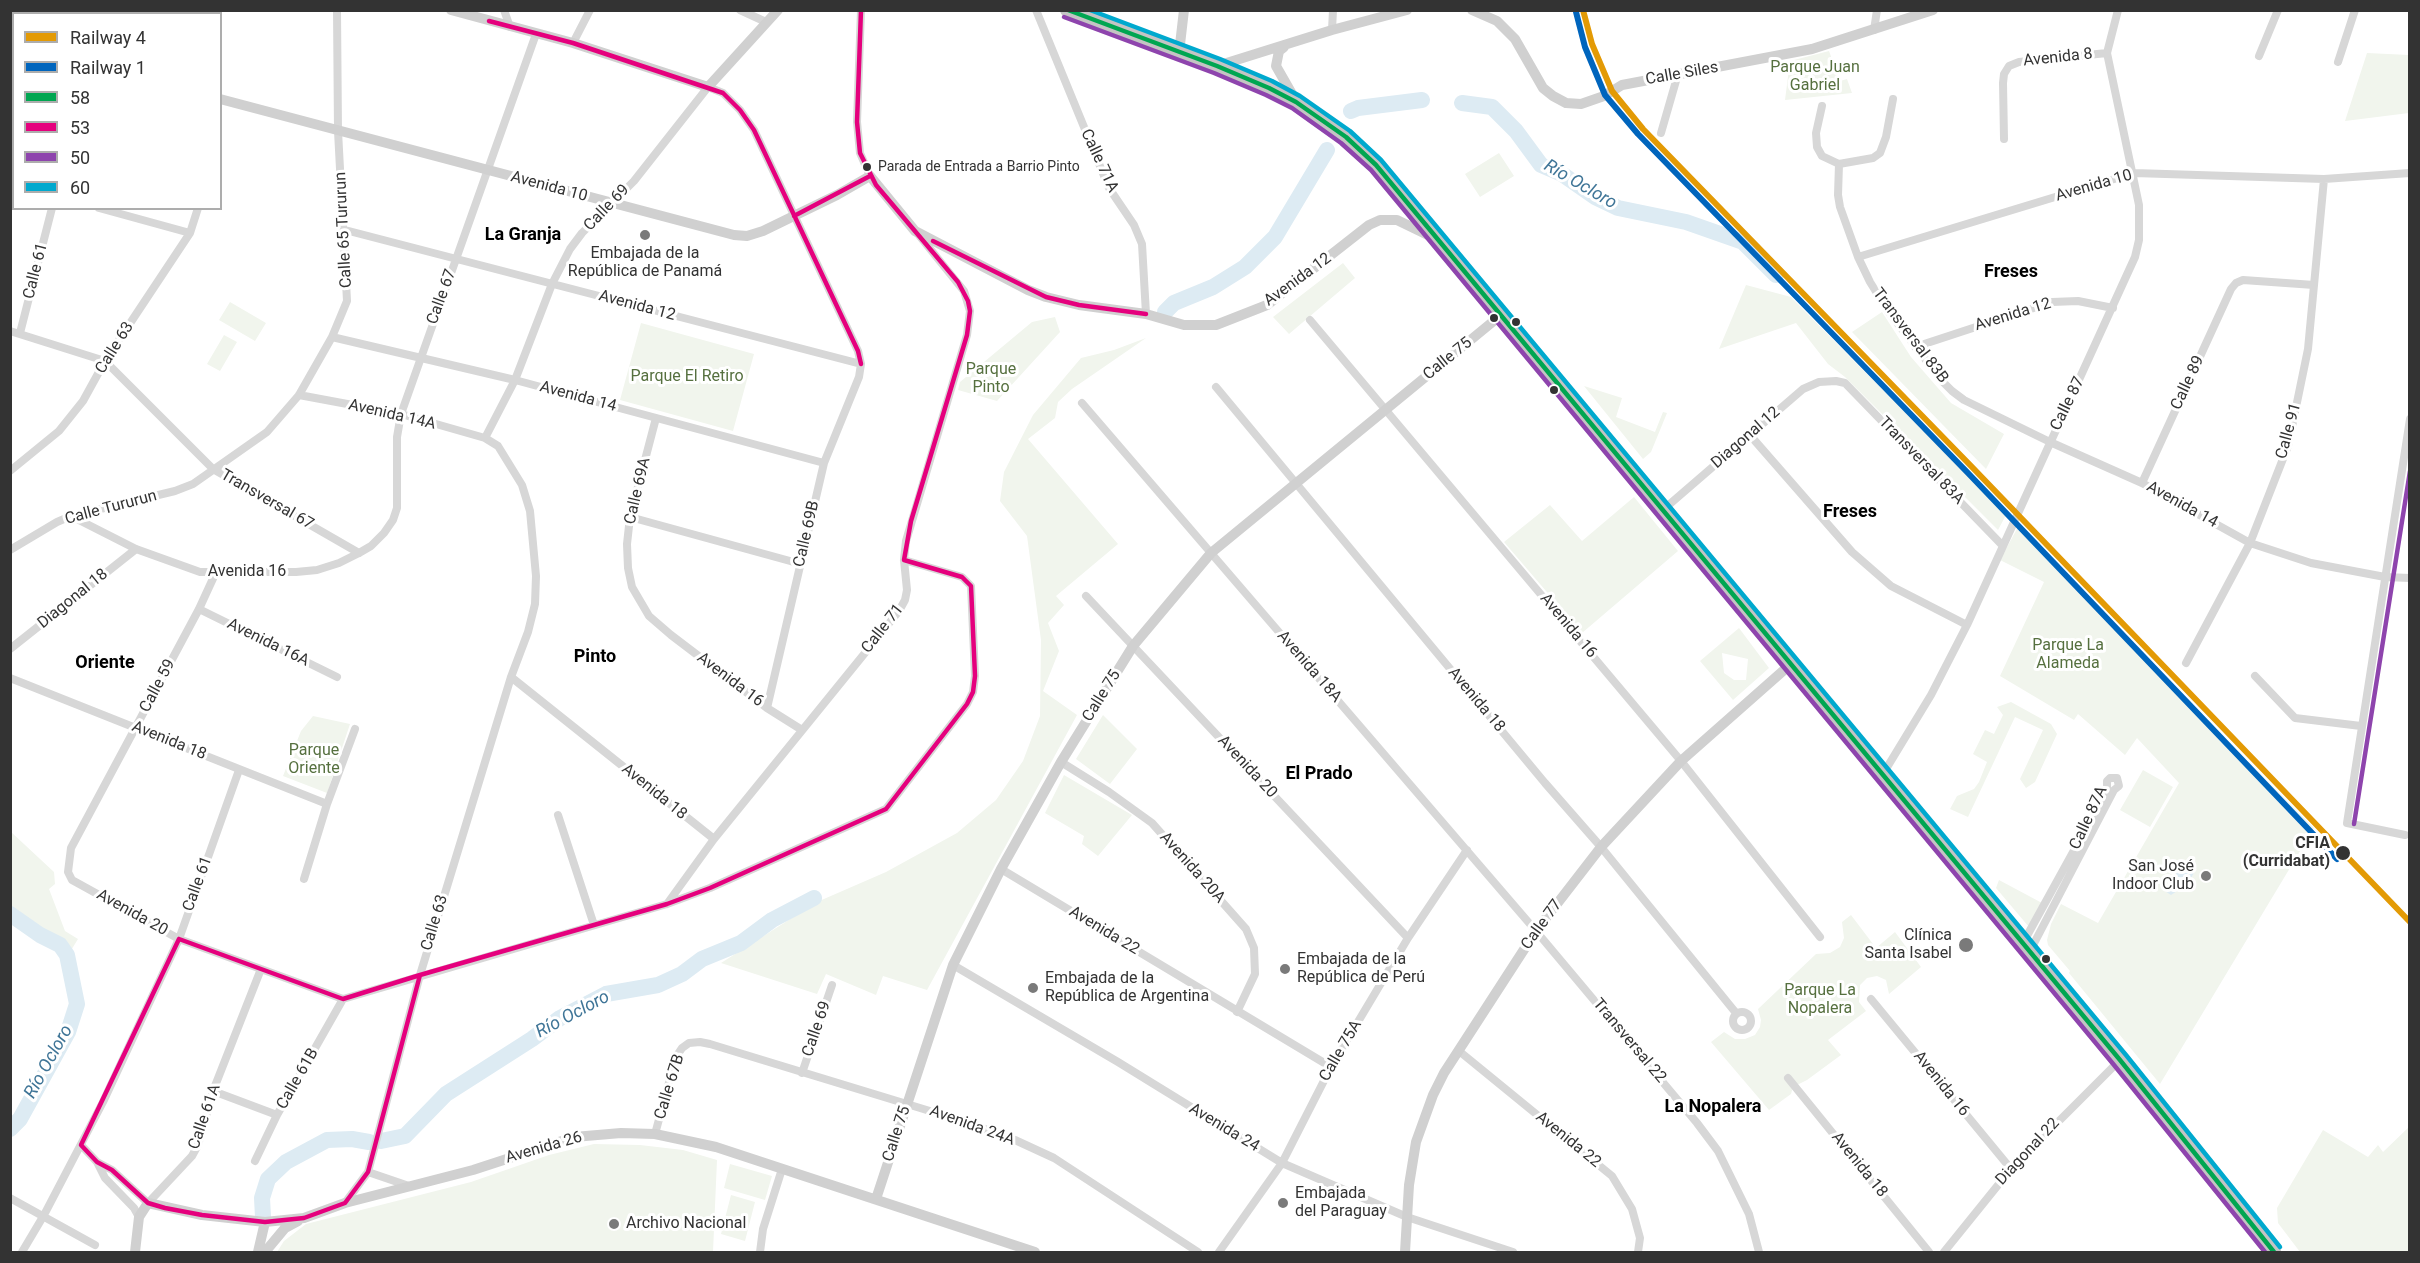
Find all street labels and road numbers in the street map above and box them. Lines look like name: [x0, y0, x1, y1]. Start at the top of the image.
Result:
street label: Avenida 8: [2022, 45, 2094, 71]
street label: Calle Siles: [1644, 58, 1720, 90]
street label: Calle 71A: [1076, 126, 1122, 196]
street label: Avenida 10: [2054, 166, 2134, 206]
street label: Avenida 10: [509, 168, 589, 206]
street label: Calle 65 Tururun: [331, 171, 357, 289]
street label: Calle 69: [580, 181, 634, 235]
street label: Calle 61: [20, 241, 52, 301]
street label: Avenida 12: [1261, 249, 1335, 311]
street label: Calle 67: [423, 267, 461, 327]
street label: Transversal 83B: [1868, 285, 1952, 387]
street label: Avenida 12: [597, 287, 677, 325]
street label: Avenida 12: [1973, 294, 2053, 336]
street label: Calle 63: [92, 319, 138, 377]
street label: Calle 75: [1420, 333, 1476, 385]
street label: Calle 89: [2167, 353, 2209, 413]
street label: Calle 87: [2047, 374, 2089, 434]
street label: Avenida 14: [538, 378, 618, 416]
street label: Avenida 14A: [346, 396, 438, 434]
street label: Calle 91: [2272, 401, 2306, 461]
street label: Diagonal 12: [1708, 403, 1784, 473]
street label: Transversal 83A: [1874, 413, 1968, 509]
street label: Calle 69A: [621, 456, 655, 526]
street label: Transversal 67: [217, 466, 317, 534]
street label: Avenida 14: [2143, 478, 2221, 532]
street label: Calle Tururun: [63, 487, 159, 529]
street label: Calle 69B: [790, 499, 824, 569]
street label: Avenida 16: [208, 562, 286, 582]
street label: Diagonal 18: [34, 565, 112, 633]
street label: Avenida 16: [1535, 590, 1601, 662]
street label: Calle 71: [858, 600, 908, 658]
street label: Avenida 16A: [224, 615, 312, 671]
street label: Avenida 18A: [1273, 627, 1345, 707]
street label: Avenida 16: [693, 649, 767, 711]
street label: Calle 59: [136, 656, 180, 716]
street label: Avenida 18: [1443, 664, 1509, 736]
street label: Calle 75: [1079, 667, 1125, 725]
street label: Avenida 18: [129, 717, 209, 765]
street label: Avenida 20: [1213, 732, 1281, 802]
street label: Avenida 18: [617, 760, 691, 824]
street label: Calle 87A: [2066, 783, 2112, 853]
street label: Avenida 20A: [1155, 828, 1229, 908]
street label: Calle 61: [179, 854, 217, 914]
street label: Avenida 20: [93, 886, 171, 940]
street label: Calle 63: [417, 893, 453, 953]
street label: Calle 77: [1517, 896, 1567, 954]
street label: Avenida 22: [1065, 903, 1143, 959]
street label: Transversal 22: [1588, 995, 1670, 1087]
street label: Calle 69: [799, 999, 835, 1059]
street label: Calle 75A: [1316, 1017, 1366, 1085]
street label: Calle 61B: [273, 1045, 323, 1113]
street label: Avenida 16: [1909, 1047, 1973, 1121]
street label: Calle 67B: [651, 1052, 689, 1122]
street label: Calle 61A: [185, 1082, 225, 1152]
street label: Avenida 24: [1185, 1100, 1263, 1156]
street label: Avenida 24A: [927, 1102, 1017, 1150]
street label: Calle 75: [879, 1104, 915, 1164]
street label: Avenida 22: [1531, 1108, 1605, 1172]
street label: Diagonal 22: [1992, 1115, 2064, 1189]
street label: Avenida 26: [504, 1128, 584, 1168]
street label: Avenida 18: [1827, 1128, 1891, 1202]

